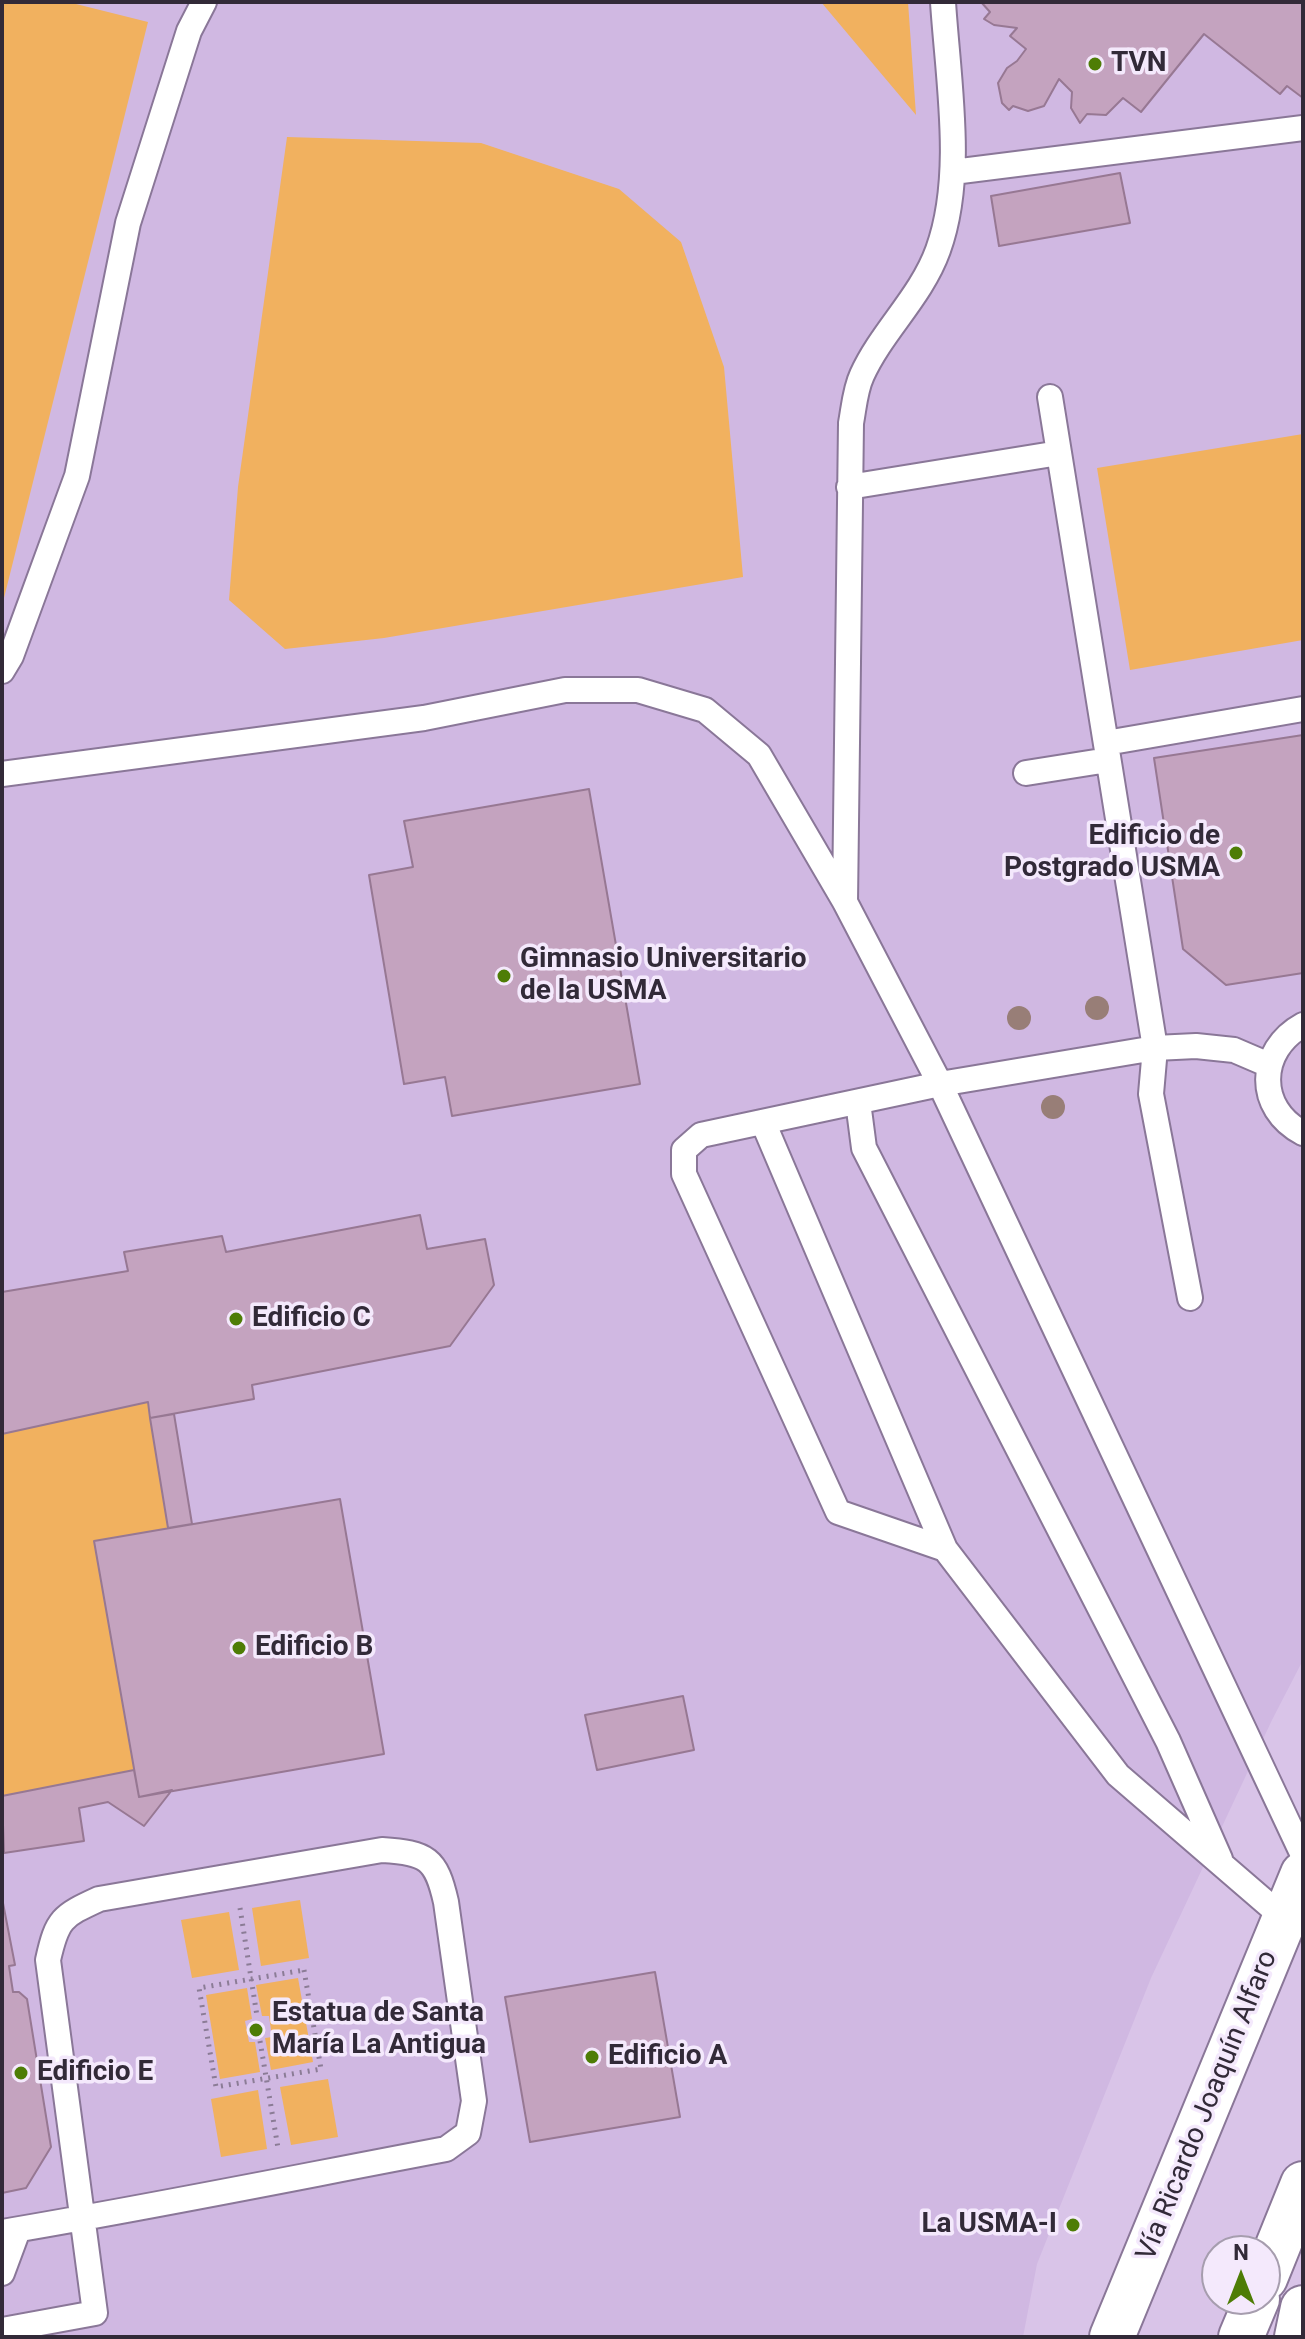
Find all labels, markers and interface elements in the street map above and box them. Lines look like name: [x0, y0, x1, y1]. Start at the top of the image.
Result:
place label: TVN: [1111, 47, 1167, 81]
marker: TVN: [1086, 55, 1104, 73]
place label: Edificio de Postgrado USMA: [1004, 820, 1220, 886]
marker: Edificio de Postgrado USMA: [1227, 844, 1245, 862]
place label: Gimnasio Universitario de la USMA: [520, 943, 807, 1009]
marker: Gimnasio Universitario de la USMA: [495, 967, 513, 985]
place label: Edificio C: [252, 1302, 371, 1336]
marker: Edificio C: [227, 1310, 245, 1328]
place label: Edificio B: [255, 1631, 373, 1665]
marker: Edificio B: [230, 1639, 248, 1657]
street label: Vía Ricardo Joaquín Alfaro: [1130, 1946, 1286, 2266]
place label: Estatua de Santa María La Antigua: [272, 1997, 486, 2063]
marker: Estatua de Santa María La Antigua: [247, 2021, 265, 2039]
place label: Edificio A: [608, 2040, 727, 2074]
marker: Edificio A: [583, 2048, 601, 2066]
place label: Edificio E: [37, 2056, 153, 2090]
marker: Edificio E: [12, 2064, 30, 2082]
place label: La USMA-I: [921, 2208, 1057, 2242]
marker: La USMA-I: [1064, 2216, 1082, 2234]
north arrow: [1201, 2235, 1281, 2315]
text: N: [1233, 2240, 1249, 2265]

